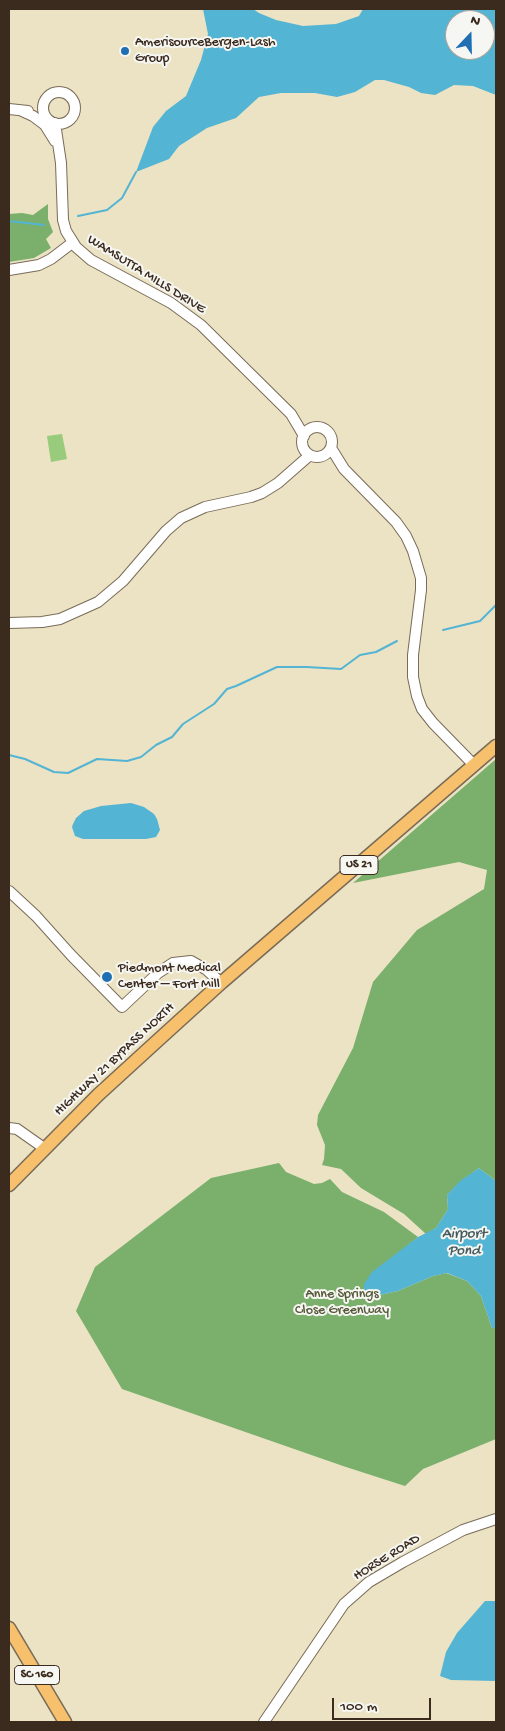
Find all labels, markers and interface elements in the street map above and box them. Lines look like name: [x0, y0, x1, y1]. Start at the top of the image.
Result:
north arrow: [445, 10, 495, 60]
text: N: [468, 12, 483, 31]
place label: AmerisourceBergen-Lash Group: [135, 35, 275, 68]
marker: AmerisourceBergen-Lash Group: [119, 45, 131, 57]
street label: WAMSUTTA MILLS DRIVE: [84, 232, 208, 318]
road number: US 21: [340, 856, 378, 874]
place label: Piedmont Medical Center – Fort Mill: [118, 961, 221, 994]
marker: Piedmont Medical Center – Fort Mill: [100, 970, 114, 984]
street label: HIGHWAY 21 BYPASS NORTH: [51, 1000, 179, 1120]
water label: Airport Pond: [442, 1226, 486, 1261]
park label: Anne Springs Close Greenway: [295, 1287, 389, 1320]
street label: HORSE ROAD: [351, 1531, 423, 1585]
road number: SC 160: [15, 1666, 60, 1684]
scale bar: [335, 1688, 434, 1720]
text: 100 m: [340, 1698, 377, 1716]

